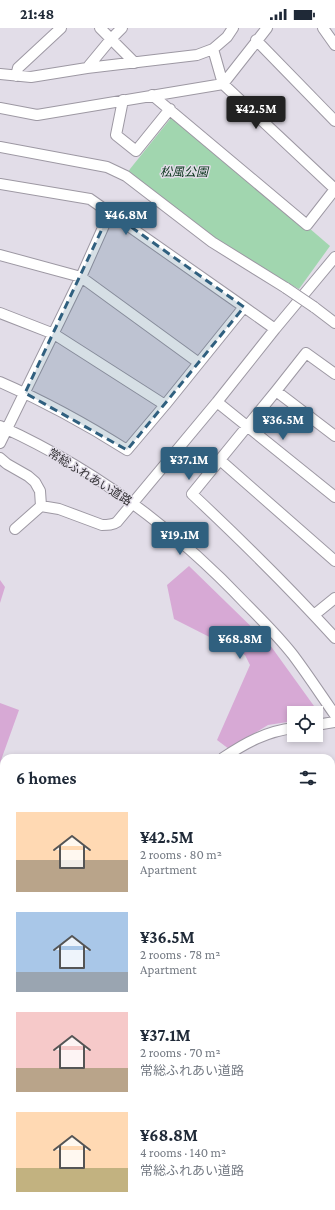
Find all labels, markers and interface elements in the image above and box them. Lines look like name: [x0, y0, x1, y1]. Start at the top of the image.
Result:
text: 21:48: [20, 6, 54, 22]
pin: ¥42.5M: [223, 96, 289, 130]
text: ¥42.5M: [235, 101, 277, 116]
park label: 松風公園: [160, 165, 210, 179]
pin: ¥46.8M: [93, 202, 159, 236]
text: ¥46.8M: [105, 207, 147, 222]
pin: ¥36.5M: [250, 407, 316, 441]
text: ¥36.5M: [262, 412, 304, 427]
street label: 常総ふれあい道路: [46, 446, 134, 508]
pin: ¥37.1M: [156, 447, 222, 481]
text: ¥37.1M: [170, 452, 208, 467]
pin: ¥19.1M: [147, 522, 213, 556]
text: ¥19.1M: [161, 527, 199, 542]
pin: ¥68.8M: [207, 626, 273, 660]
text: ¥68.8M: [218, 631, 262, 646]
map controls: [287, 706, 323, 742]
button: locate: [287, 706, 323, 742]
icon: filters: [297, 767, 319, 789]
text: 6 homes: [16, 769, 76, 788]
icon: home: [48, 828, 96, 876]
text: ¥42.5M: [140, 828, 194, 847]
text: 2 rooms · 80 m²: [140, 847, 222, 862]
text: Apartment: [140, 862, 197, 877]
icon: home: [48, 928, 96, 976]
text: ¥36.5M: [140, 928, 195, 947]
text: 2 rooms · 78 m²: [140, 947, 220, 962]
text: Apartment: [140, 962, 197, 977]
text: ¥37.1M: [140, 1026, 191, 1045]
icon: home: [48, 1028, 96, 1076]
text: 2 rooms · 70 m²: [140, 1045, 221, 1060]
text: 常総ふれあい道路: [140, 1063, 244, 1078]
text: ¥68.8M: [140, 1126, 198, 1145]
icon: home: [48, 1128, 96, 1176]
text: 4 rooms · 140 m²: [140, 1145, 226, 1160]
text: 常総ふれあい道路: [140, 1163, 244, 1178]

